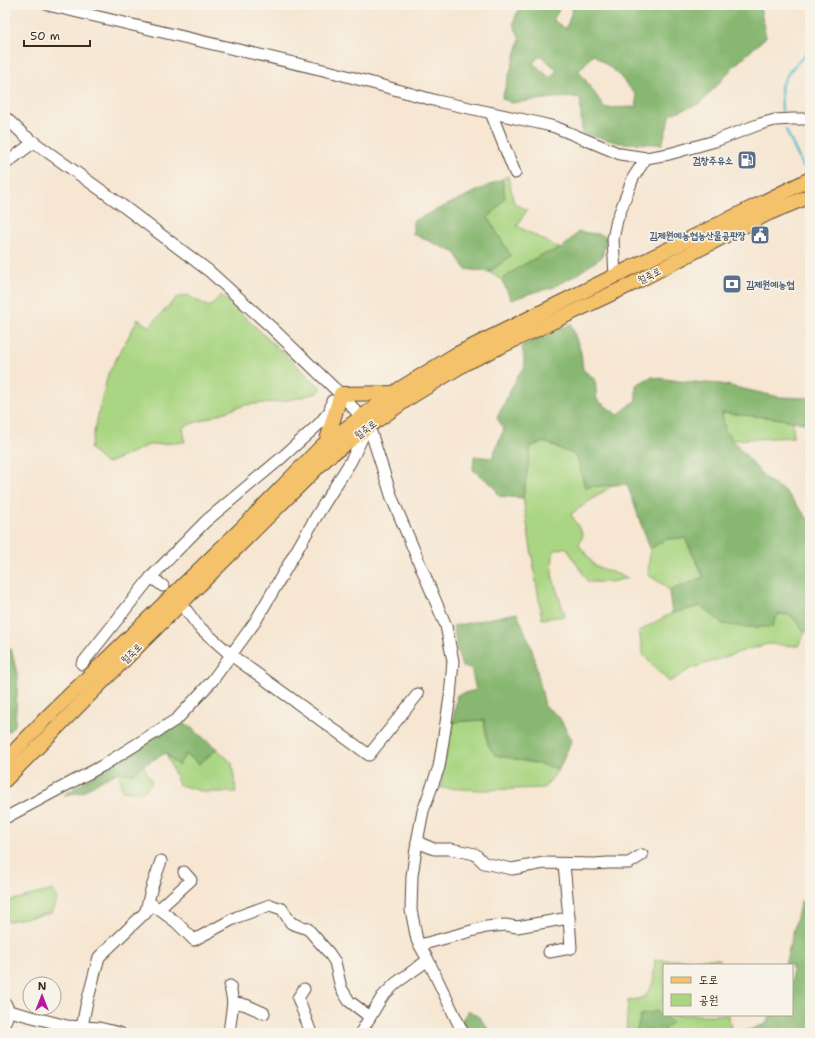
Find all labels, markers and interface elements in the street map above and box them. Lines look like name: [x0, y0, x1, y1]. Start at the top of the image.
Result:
scale bar: [24, 22, 90, 48]
text: 50 m: [30, 28, 60, 44]
fuel station icon: 검창주유소: [736, 149, 758, 171]
place label: 검창주유소: [693, 154, 733, 167]
public building icon: 김제원예농협농산물공판장: [749, 224, 771, 246]
place label: 김제원예농협농산물공판장: [649, 229, 746, 242]
street label: 월죽로: [636, 264, 663, 287]
bank icon: 김제원예농협: [721, 273, 743, 295]
place label: 김제원예농협: [746, 278, 794, 291]
street label: 월죽로: [352, 417, 379, 442]
street label: 월죽로: [118, 640, 144, 666]
legend: [663, 964, 793, 1016]
text: 도로: [699, 972, 718, 988]
north arrow: [22, 976, 62, 1016]
text: N: [38, 979, 47, 994]
text: 공원: [699, 992, 718, 1008]

